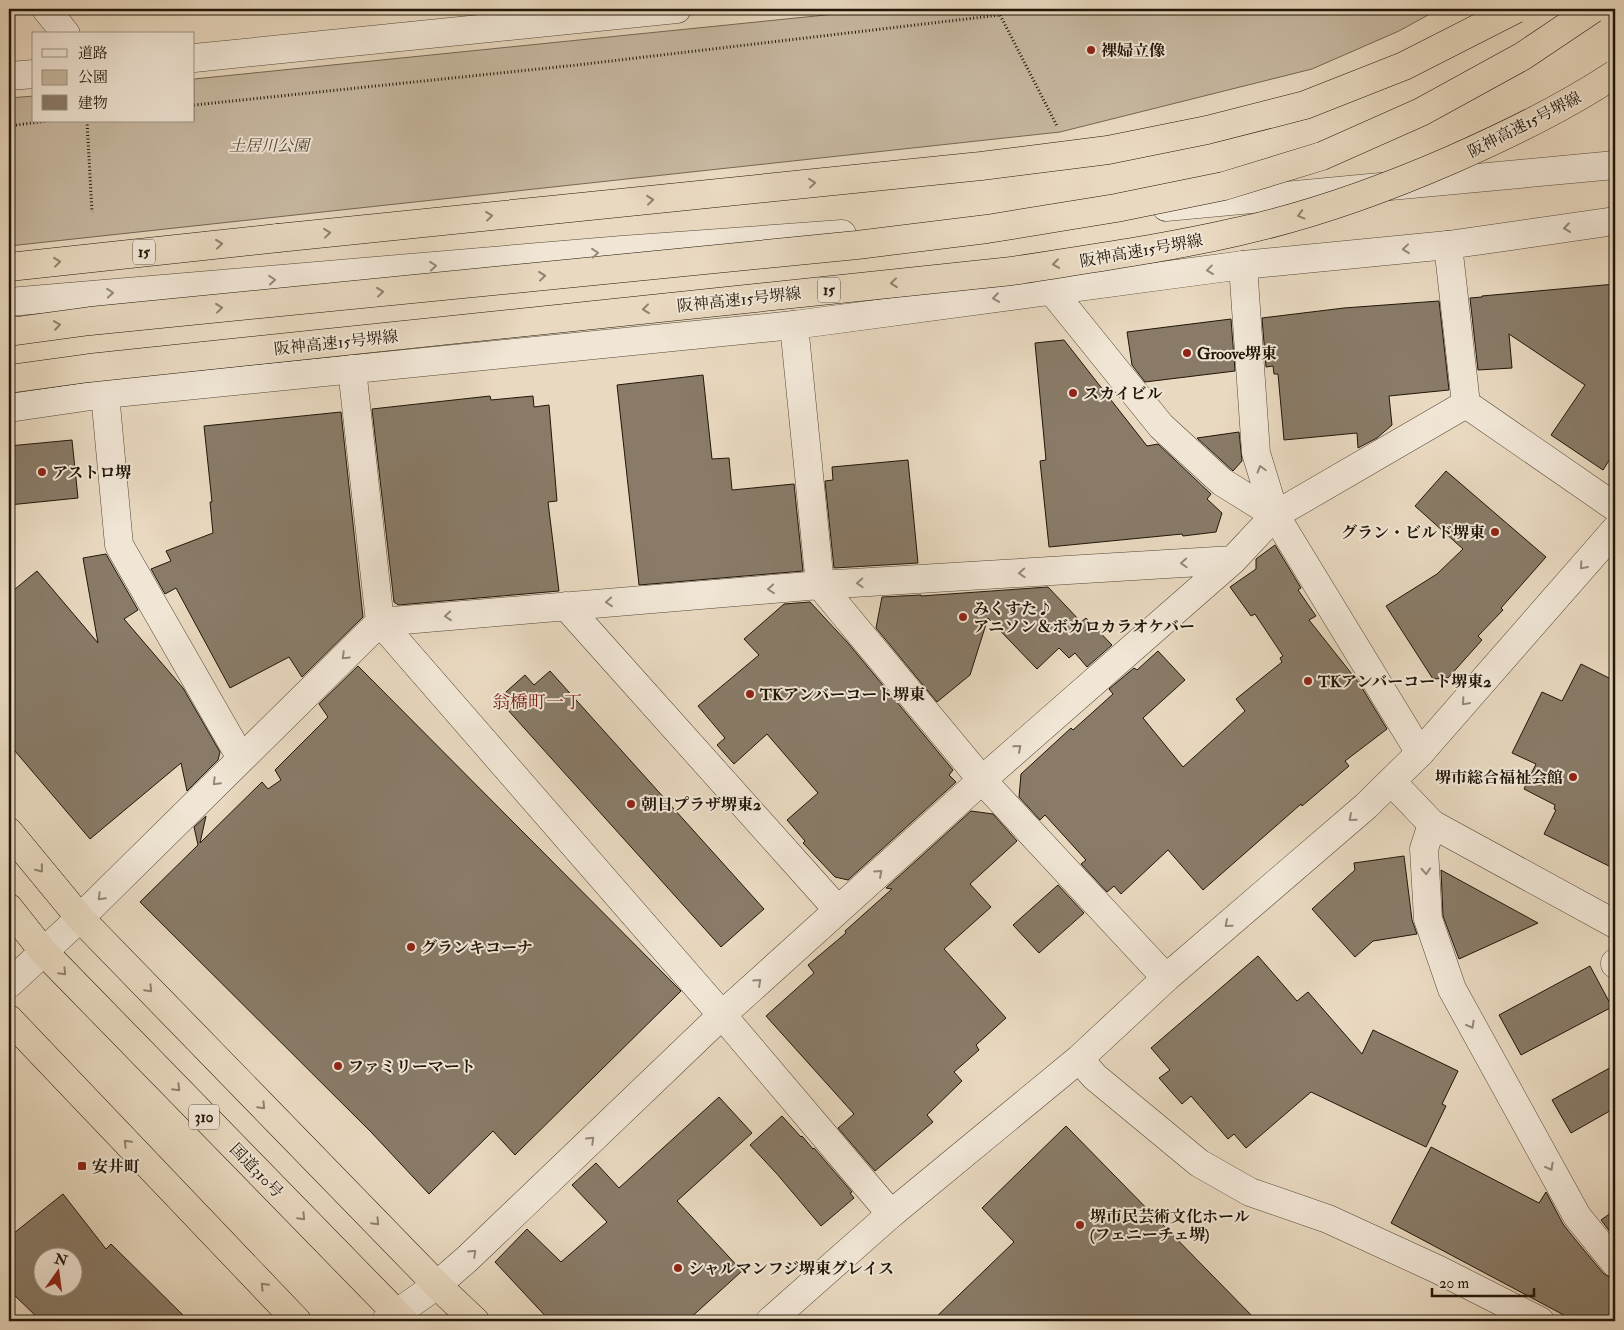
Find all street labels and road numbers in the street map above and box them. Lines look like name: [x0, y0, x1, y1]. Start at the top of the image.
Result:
street label: 阪神高速15号堺線: [1464, 88, 1585, 162]
street label: 阪神高速15号堺線: [1078, 230, 1204, 272]
road number: 15: [133, 240, 155, 264]
road number: 15: [818, 278, 840, 302]
street label: 阪神高速15号堺線: [676, 284, 802, 316]
street label: 阪神高速15号堺線: [273, 327, 399, 359]
road number: 310: [189, 1104, 219, 1130]
street label: 国道310号: [225, 1139, 287, 1202]

